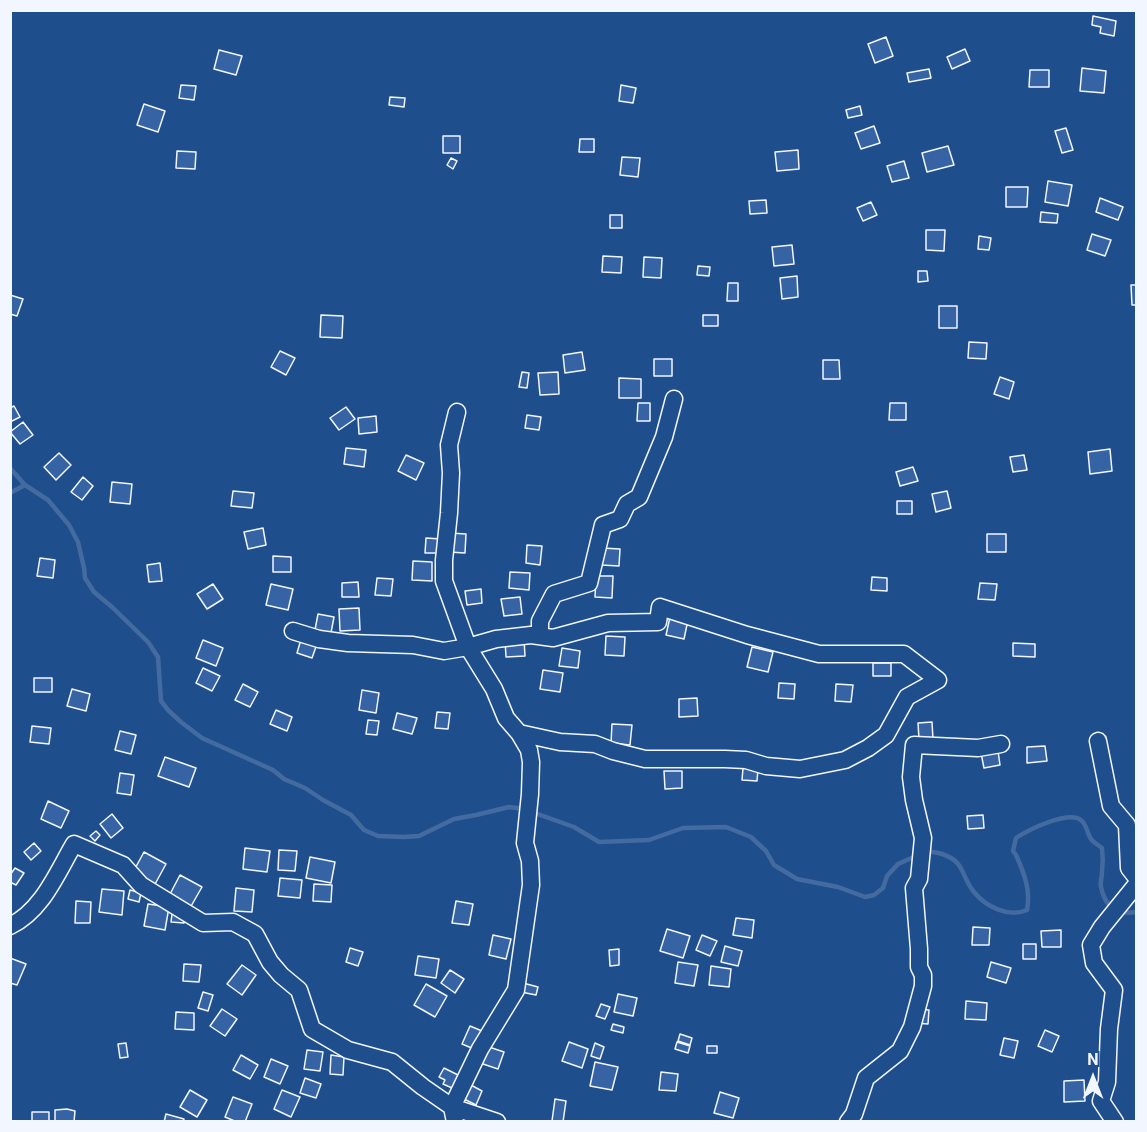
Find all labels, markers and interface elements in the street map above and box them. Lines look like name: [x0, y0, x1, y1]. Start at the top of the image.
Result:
north arrow: [1063, 1048, 1123, 1108]
text: N: [1087, 1050, 1099, 1069]

